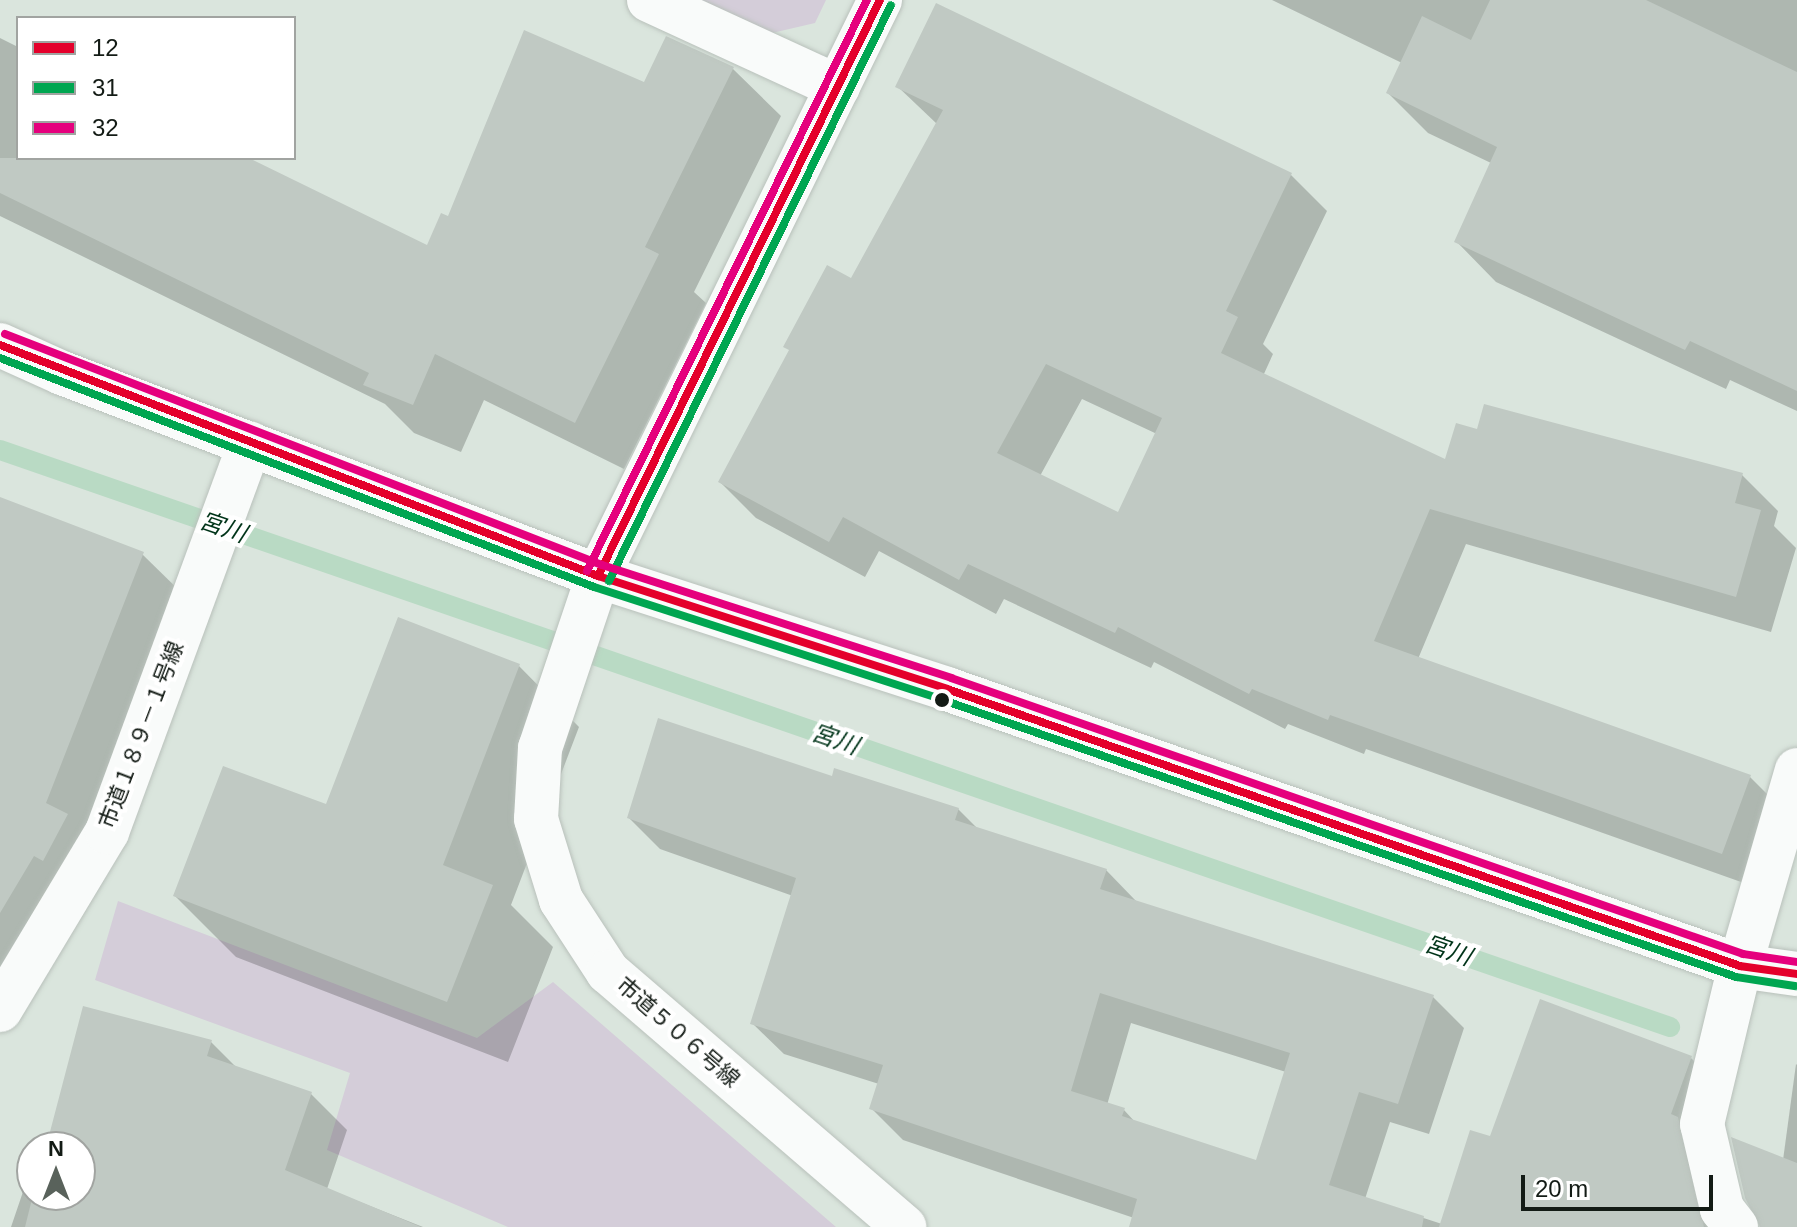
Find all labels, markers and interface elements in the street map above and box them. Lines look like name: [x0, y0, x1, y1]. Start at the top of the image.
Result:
legend: [16, 16, 296, 160]
text: 12: [92, 34, 119, 61]
text: 31: [92, 74, 119, 101]
text: 32: [92, 114, 119, 141]
water label: 宮川: [196, 506, 250, 548]
street label: 市道１８９－１号線: [93, 638, 189, 832]
unlabelled marker: [934, 692, 950, 708]
water label: 宮川: [808, 718, 862, 760]
water label: 宮川: [1421, 929, 1475, 971]
street label: 市道５０６号線: [611, 972, 745, 1092]
north arrow: [16, 1131, 96, 1211]
text: N: [48, 1136, 64, 1161]
scale bar: [1525, 1159, 1717, 1209]
text: 20 m: [1535, 1175, 1588, 1202]

